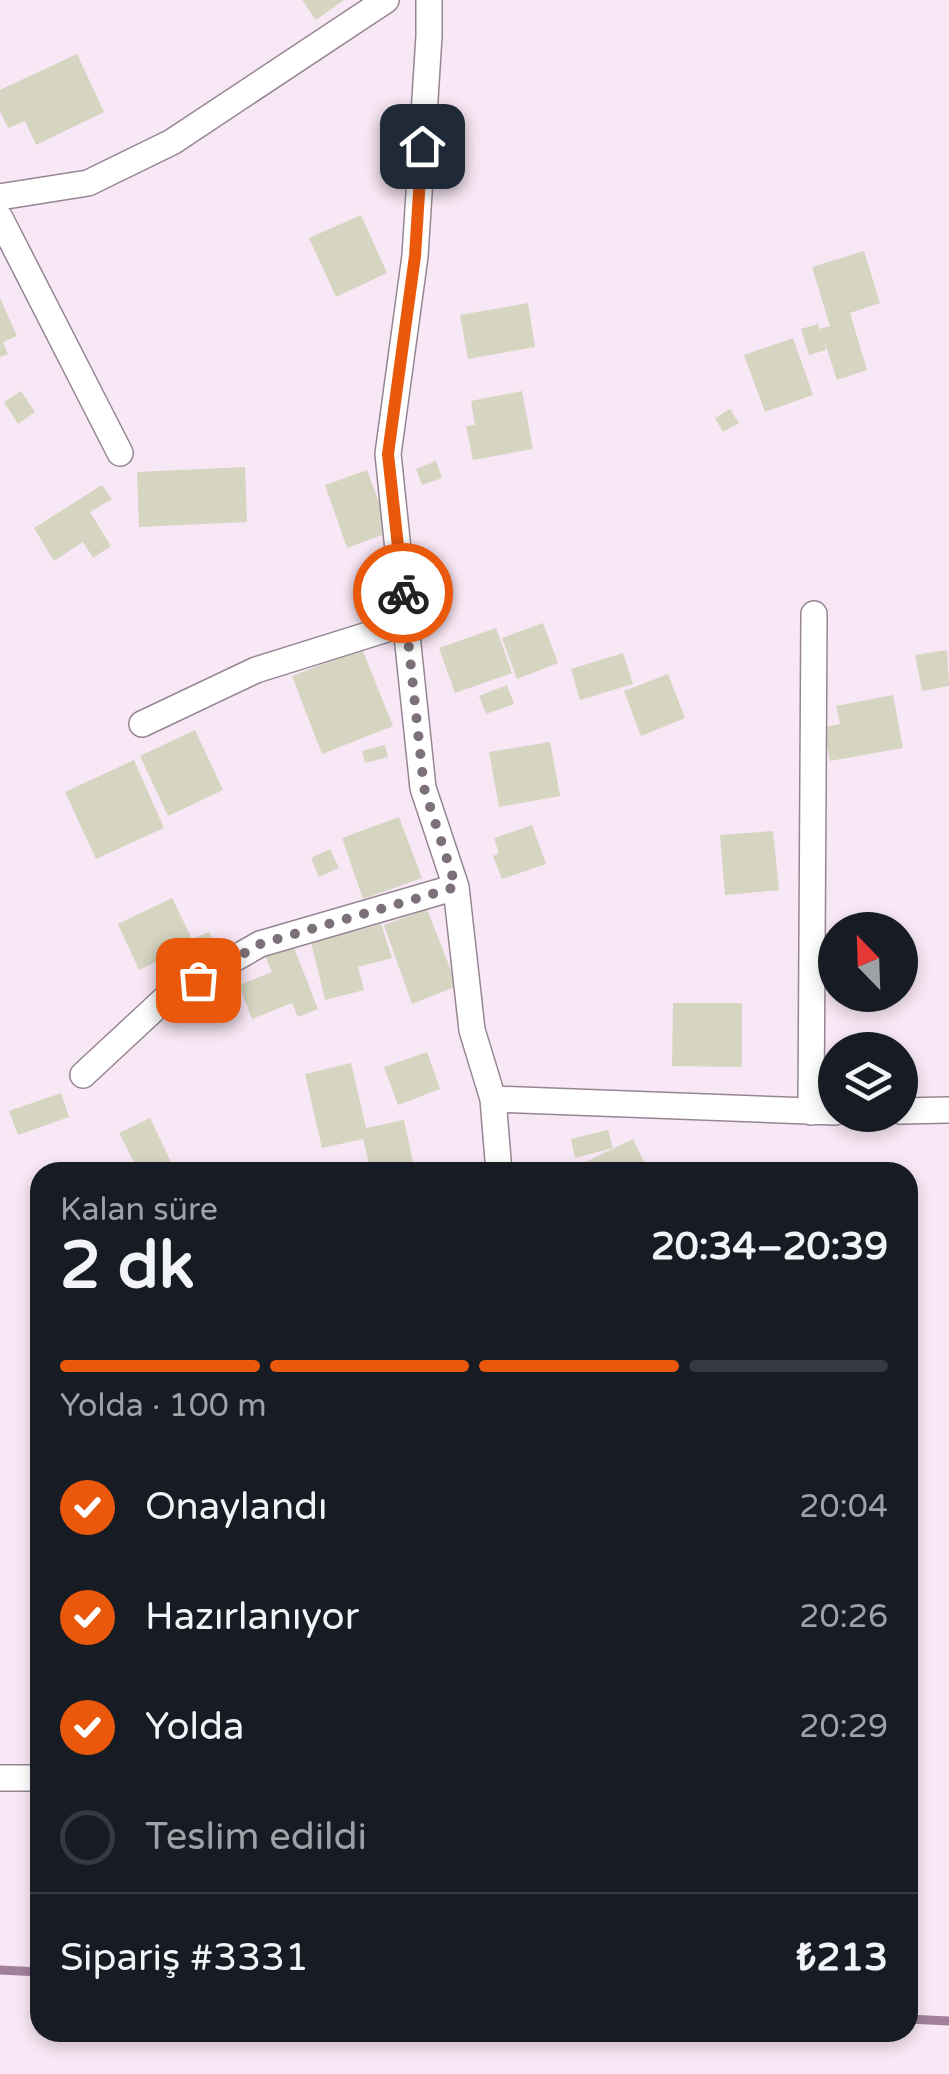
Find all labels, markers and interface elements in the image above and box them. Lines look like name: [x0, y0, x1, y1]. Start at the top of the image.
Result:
pin: [380, 104, 465, 189]
icon: home: [395, 119, 450, 174]
courier: [353, 543, 453, 643]
icon: bike: [376, 566, 431, 621]
north arrow: [818, 912, 918, 1012]
map controls: [818, 912, 918, 1132]
pin: [156, 938, 241, 1023]
icon: bag: [171, 953, 226, 1008]
button: layers: [818, 1032, 918, 1132]
text: Kalan süre: [60, 1191, 218, 1229]
text: 20:34–20:39: [651, 1224, 888, 1270]
text: 2 dk: [60, 1227, 194, 1306]
text: Yolda · 100 m: [60, 1387, 267, 1425]
icon: check: [60, 1480, 115, 1535]
text: Onaylandı: [145, 1484, 327, 1530]
text: 20:04: [799, 1488, 888, 1526]
icon: check: [60, 1590, 115, 1645]
text: Hazırlanıyor: [145, 1594, 359, 1640]
text: 20:26: [799, 1598, 888, 1636]
icon: check: [60, 1700, 115, 1755]
text: Yolda: [145, 1704, 244, 1750]
text: 20:29: [799, 1708, 888, 1746]
text: Teslim edildi: [145, 1814, 367, 1860]
text: Sipariş #3331: [60, 1935, 309, 1981]
text: ₺213: [796, 1935, 888, 1981]

